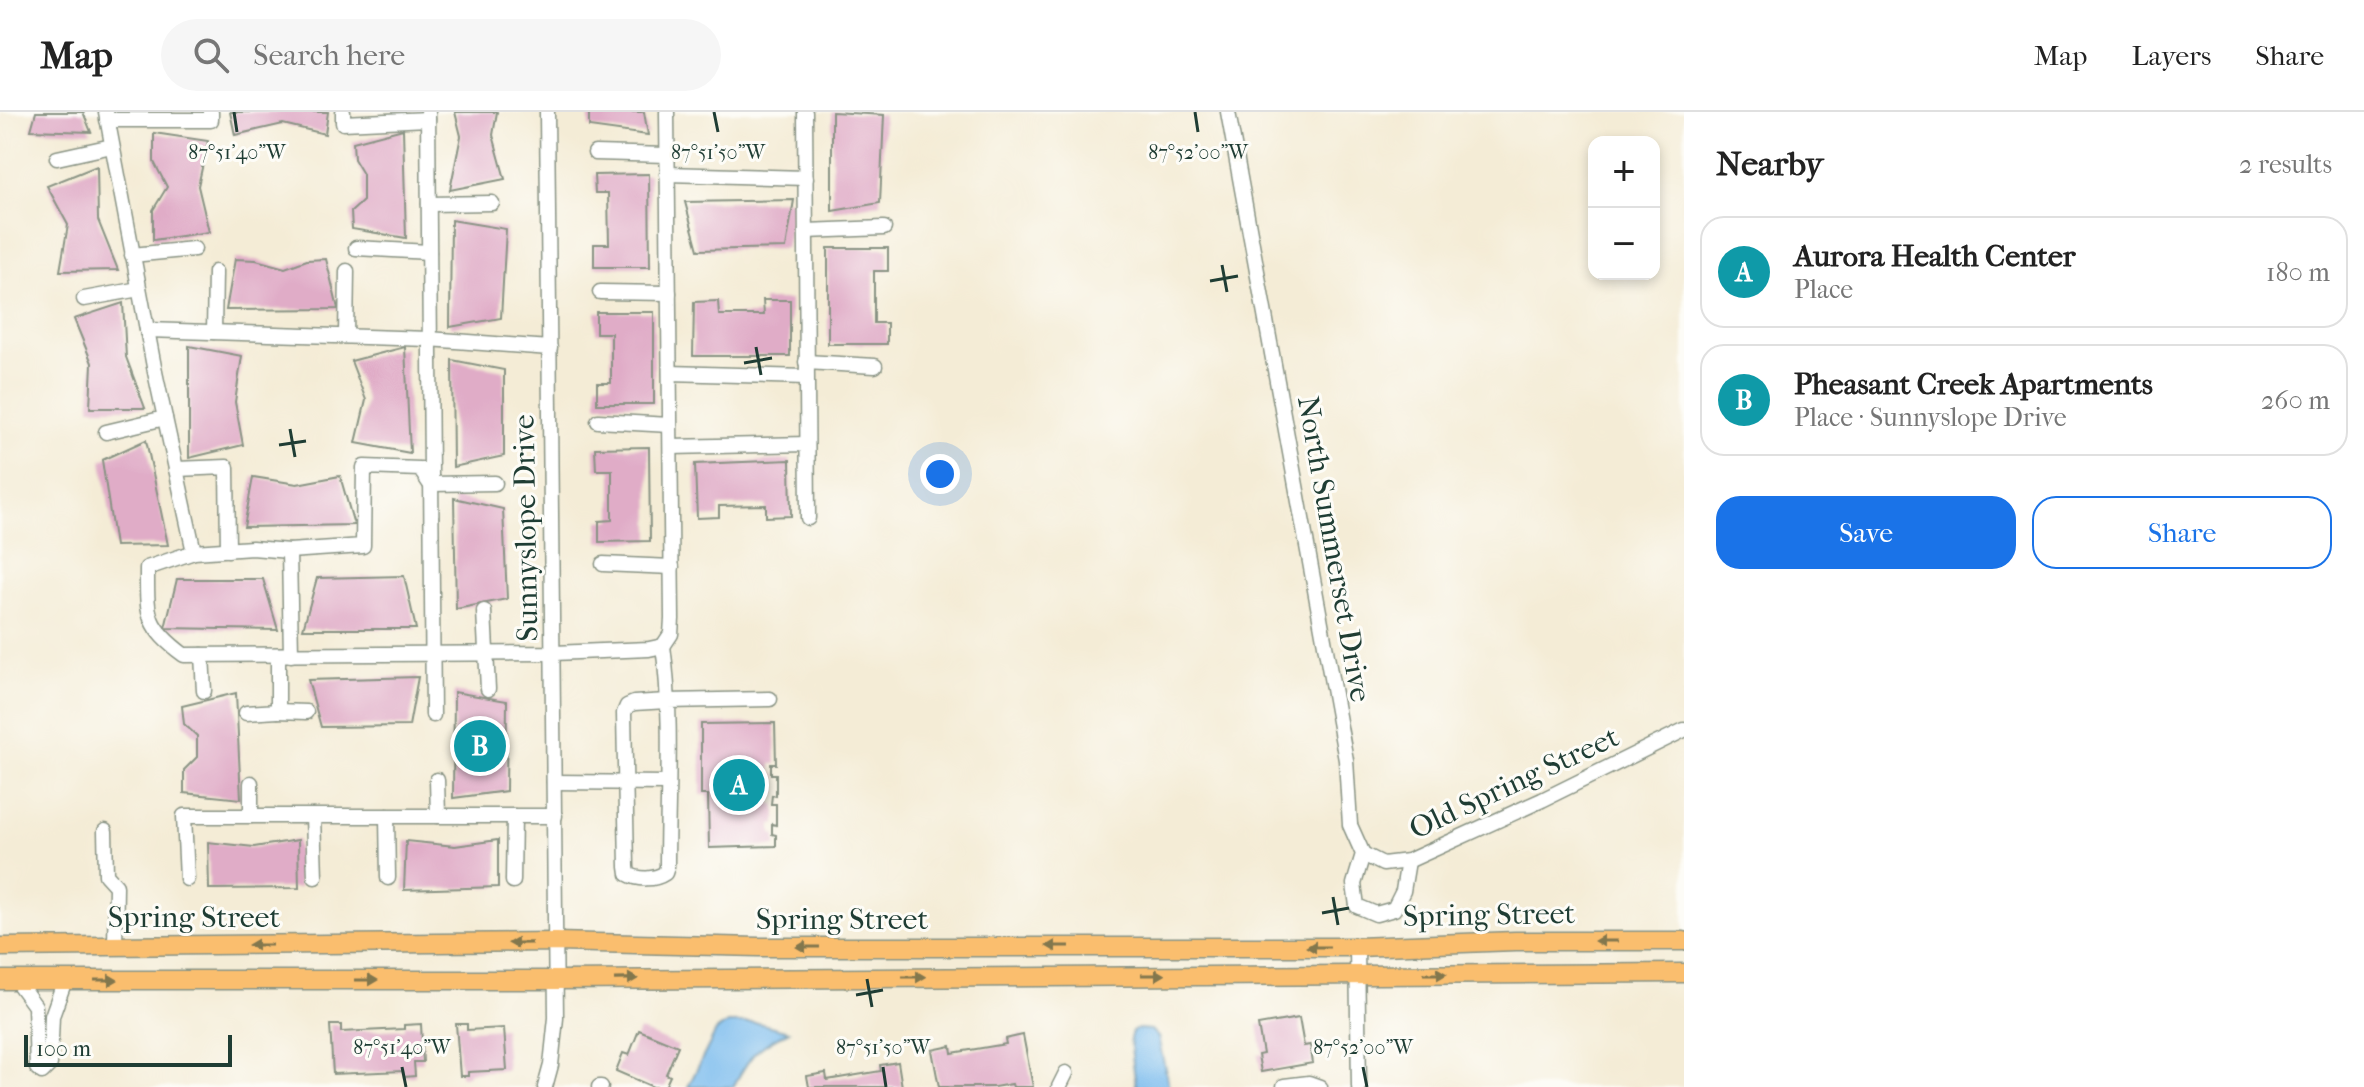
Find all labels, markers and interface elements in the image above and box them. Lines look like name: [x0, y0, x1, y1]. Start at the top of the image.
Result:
search box: [161, 19, 721, 91]
text: Map: [40, 33, 113, 78]
icon: search: [189, 33, 233, 77]
text: Search here: [253, 38, 405, 73]
text: Map: [2034, 39, 2087, 72]
text: Layers: [2131, 39, 2211, 72]
text: Share: [2255, 39, 2324, 72]
map controls: [1588, 136, 1660, 280]
button: +: [1588, 136, 1660, 208]
text: 87°51'40"W: [188, 141, 287, 164]
text: 87°51'50"W: [671, 141, 766, 164]
text: 87°52'00"W: [1148, 141, 1249, 164]
text: Nearby: [1716, 144, 1823, 184]
text: 2 results: [2239, 149, 2332, 180]
button: −: [1588, 208, 1660, 280]
text: Aurora Health Center: [1794, 239, 2075, 274]
text: A: [1736, 257, 1752, 288]
text: 180 m: [2266, 257, 2330, 288]
text: Place: [1794, 274, 1853, 305]
text: Pheasant Creek Apartments: [1794, 367, 2153, 402]
text: B: [1736, 385, 1752, 416]
text: 260 m: [2261, 385, 2330, 416]
street label: North Summerset Drive: [1290, 393, 1378, 705]
text: Place · Sunnyslope Drive: [1794, 402, 2067, 433]
street label: Sunnyslope Drive: [507, 414, 545, 642]
your location: [920, 454, 960, 494]
button: Save: [1716, 496, 2016, 569]
button: Share: [2032, 496, 2332, 569]
pin: B: [454, 716, 506, 776]
street label: Old Spring Street: [1404, 719, 1624, 847]
pin: A: [713, 755, 765, 815]
street label: Spring Street: [1403, 896, 1576, 934]
street label: Spring Street: [108, 900, 280, 935]
street label: Spring Street: [756, 902, 928, 937]
one-way arrow: [1593, 935, 1618, 947]
one-way arrow: [507, 937, 532, 949]
one-way arrow: [247, 939, 272, 951]
one-way arrow: [1045, 940, 1070, 952]
one-way arrow: [795, 941, 820, 953]
one-way arrow: [1305, 941, 1330, 953]
one-way arrow: [1423, 968, 1448, 981]
one-way arrow: [1141, 969, 1166, 981]
one-way arrow: [902, 971, 927, 983]
one-way arrow: [614, 973, 639, 986]
one-way arrow: [94, 974, 119, 986]
one-way arrow: [354, 974, 379, 986]
scale bar: [24, 1031, 232, 1067]
text: 100 m: [36, 1036, 91, 1062]
text: 87°51'40"W: [353, 1036, 452, 1059]
text: 87°51'50"W: [836, 1036, 931, 1059]
text: 87°52'00"W: [1313, 1036, 1414, 1059]

